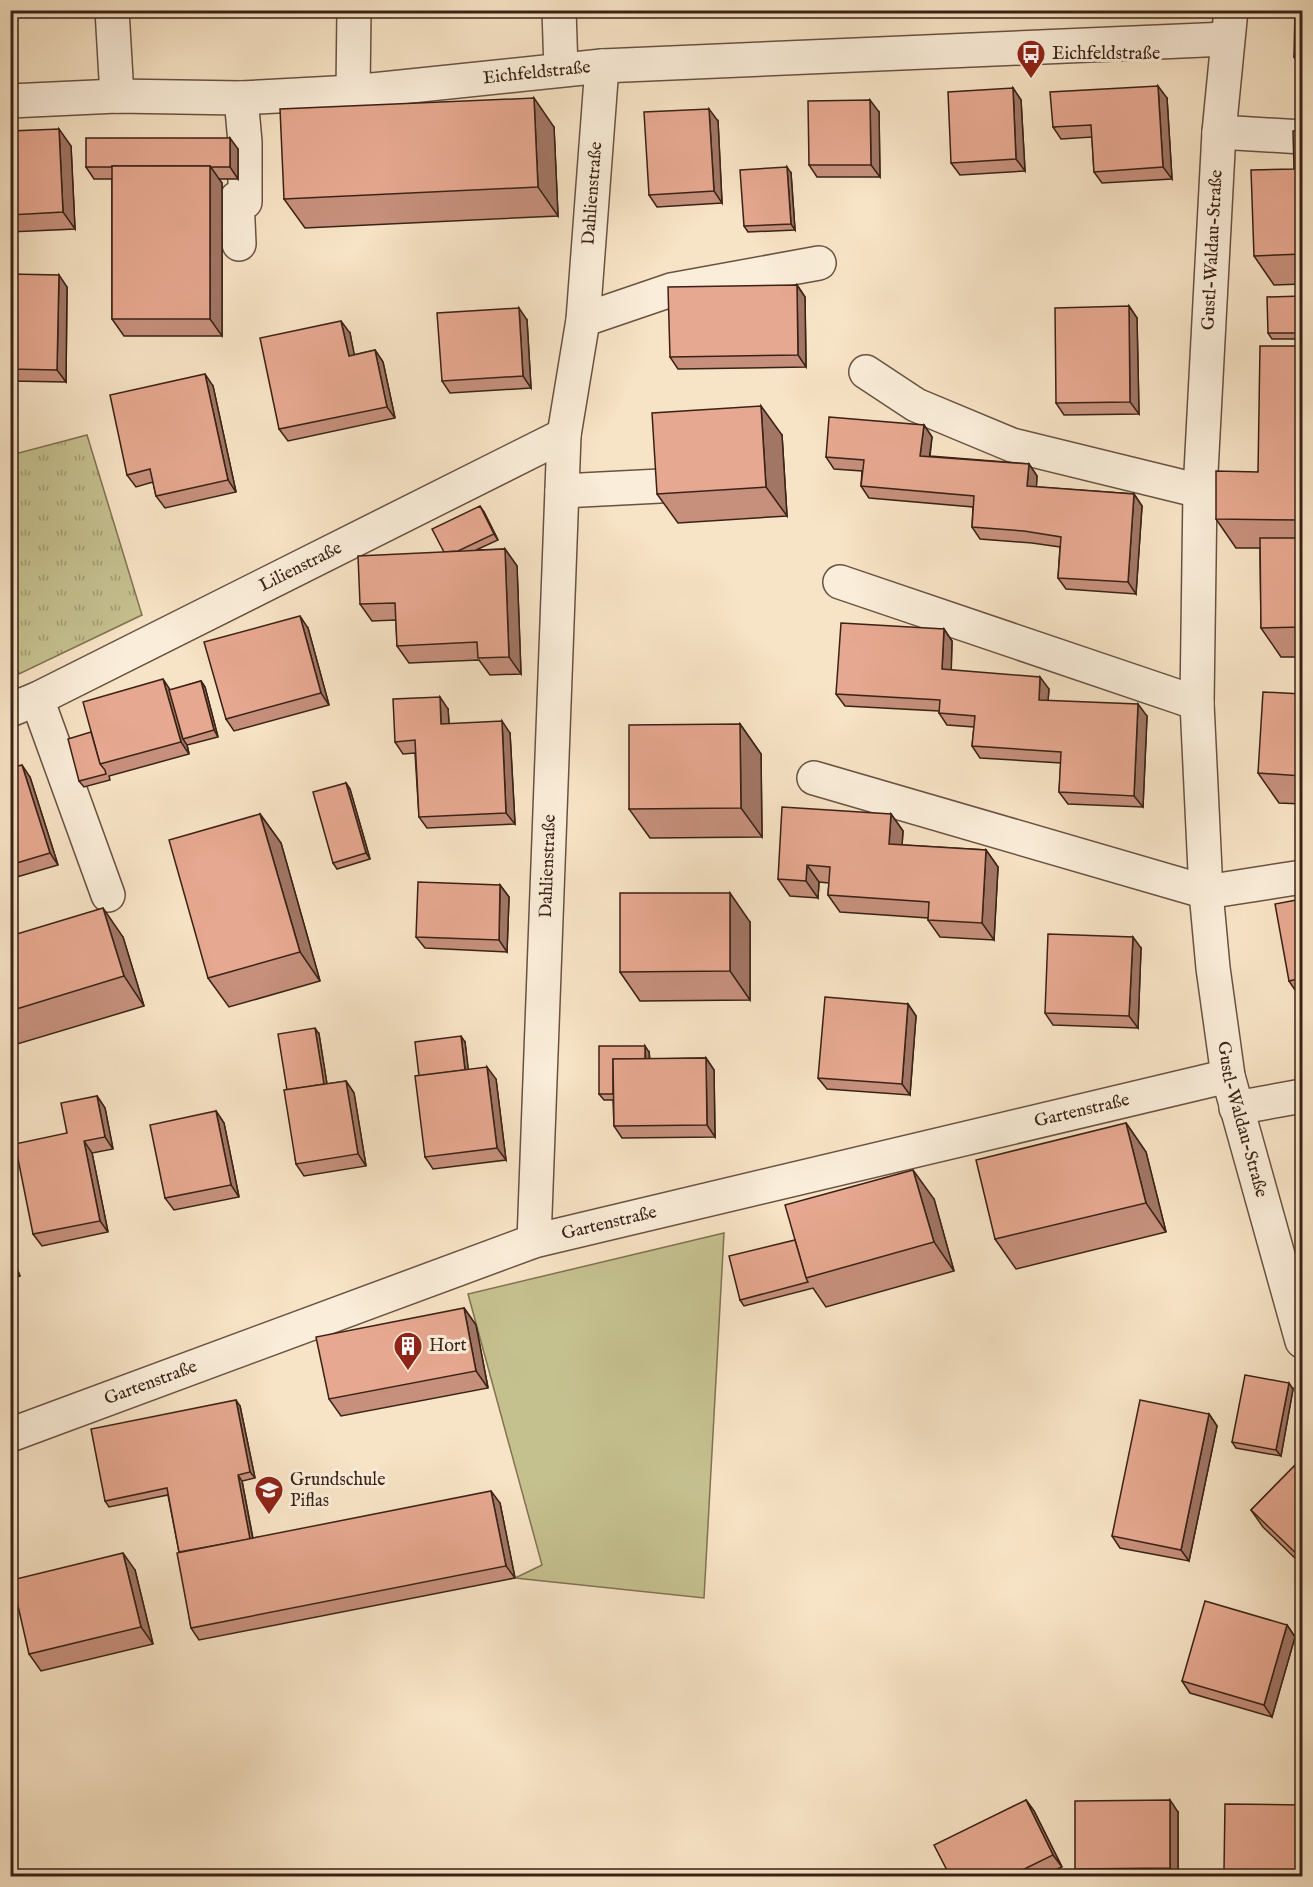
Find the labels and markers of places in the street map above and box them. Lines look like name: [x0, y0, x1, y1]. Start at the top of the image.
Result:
bus stop icon: Eichfeldstraße: [1015, 38, 1047, 80]
place label: Eichfeldstraße: [1052, 43, 1160, 66]
building icon: Hort: [392, 1330, 424, 1372]
place label: Hort: [429, 1335, 467, 1358]
place label: Grundschule Piflas: [290, 1469, 385, 1513]
school or university icon: Grundschule Piflas: [253, 1474, 285, 1516]

